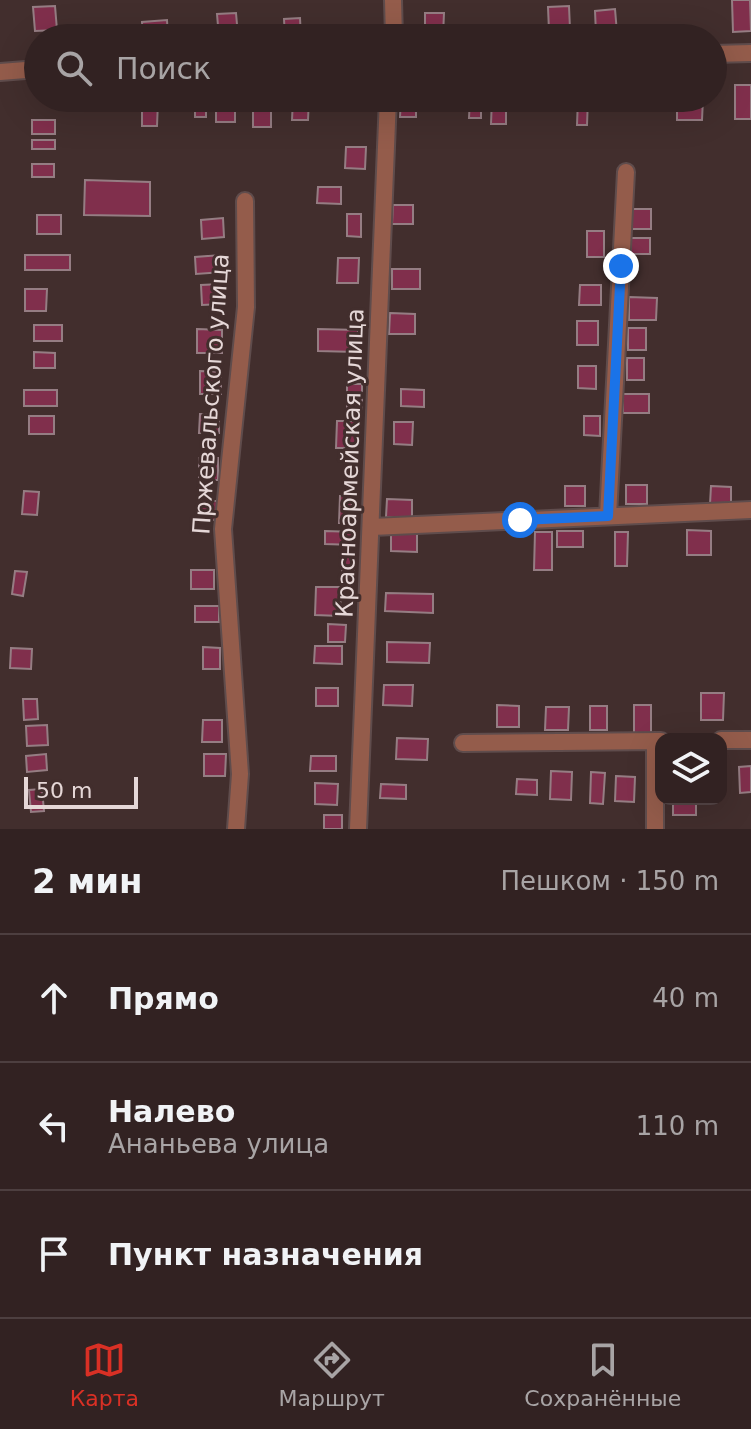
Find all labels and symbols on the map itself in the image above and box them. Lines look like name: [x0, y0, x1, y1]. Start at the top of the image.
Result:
route end: [603, 248, 639, 284]
street label: Пржевальского улица: [187, 253, 235, 535]
street label: Красноармейская улица: [331, 308, 369, 618]
route start: [502, 502, 538, 538]
scale bar: [24, 773, 138, 809]

